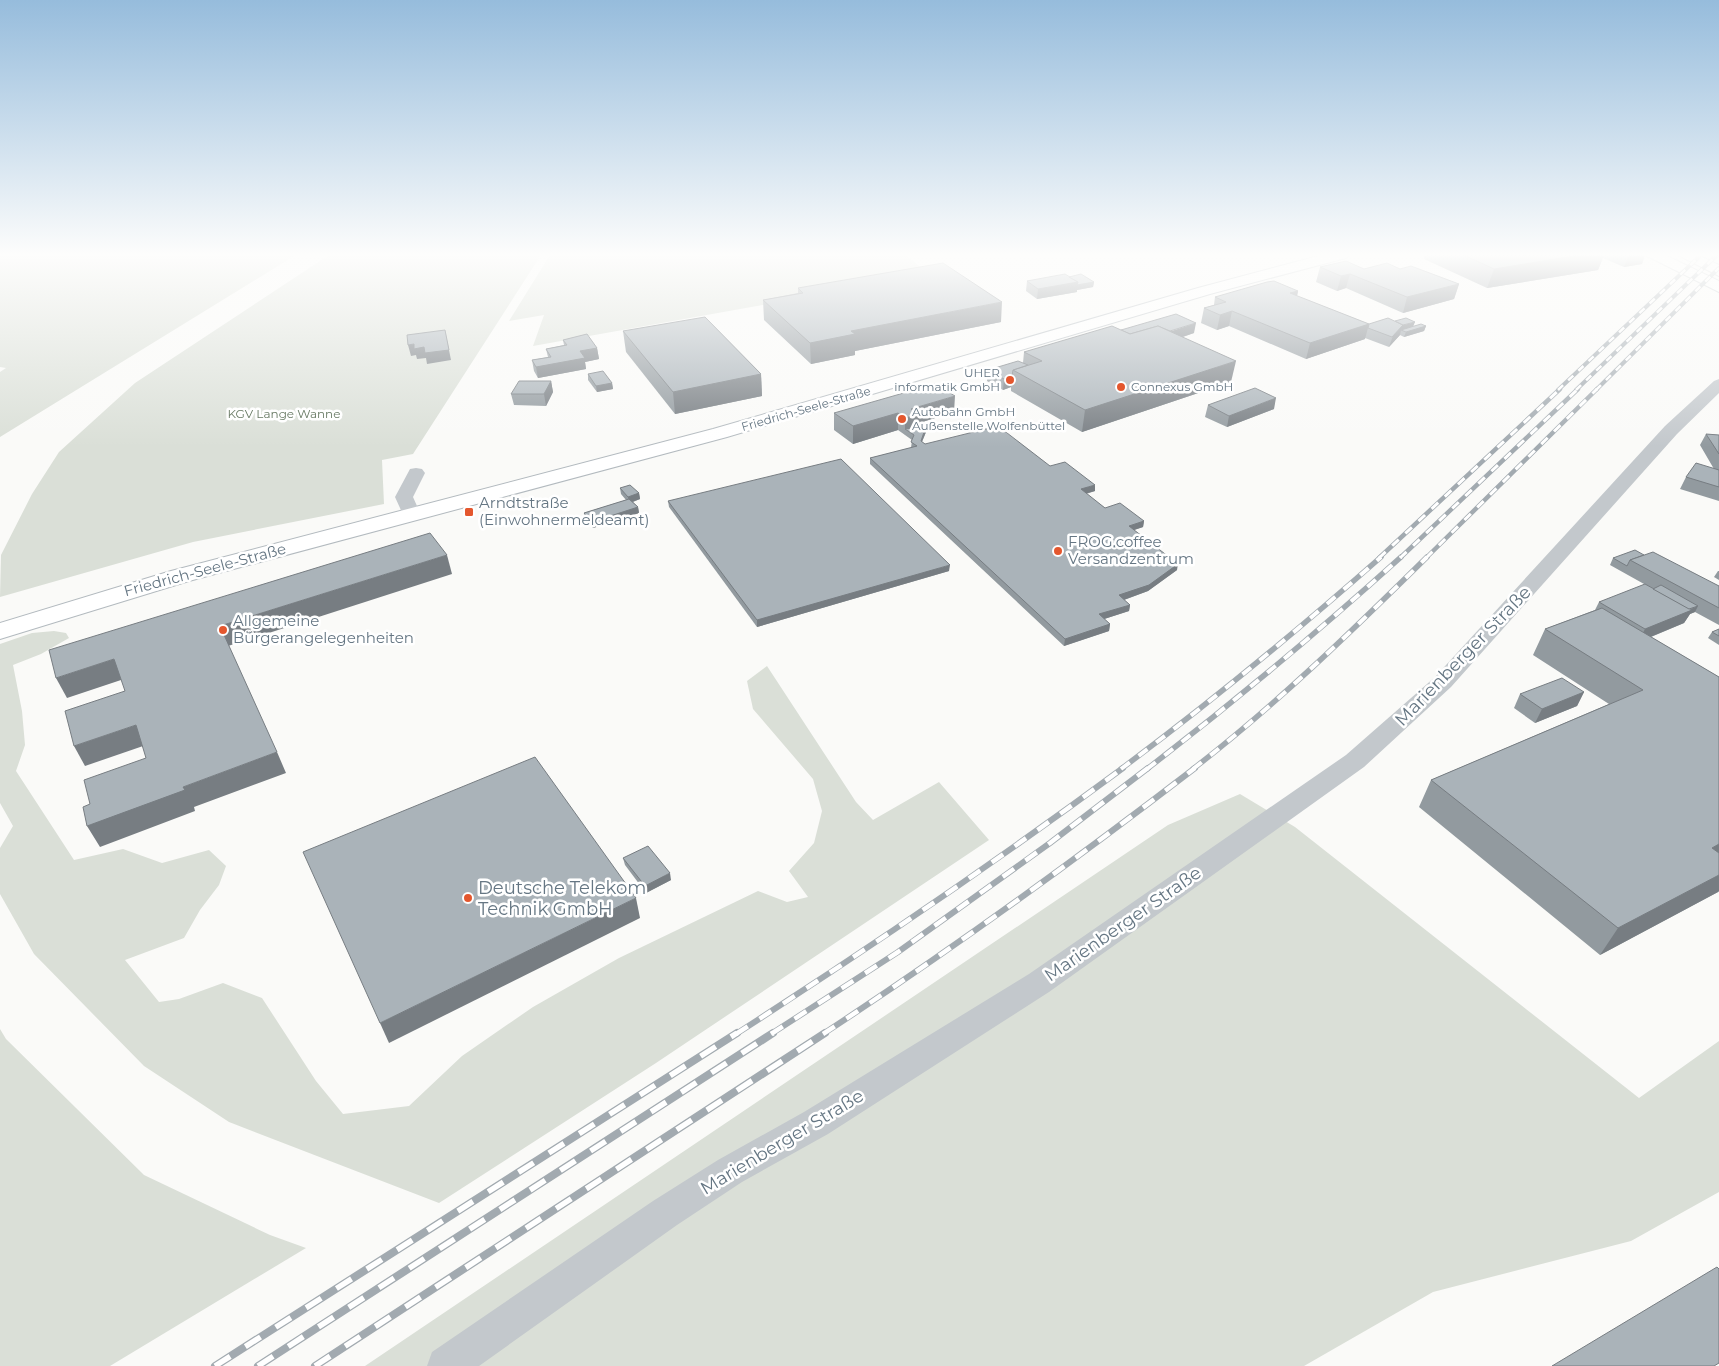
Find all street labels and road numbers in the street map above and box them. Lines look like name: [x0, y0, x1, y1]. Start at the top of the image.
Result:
street label: Friedrich-Seele-Straße: [740, 383, 872, 434]
street label: Friedrich-Seele-Straße: [122, 539, 288, 600]
street label: Marienberger Straße: [1390, 581, 1536, 731]
street label: Marienberger Straße: [1040, 861, 1206, 986]
street label: Marienberger Straße: [696, 1085, 868, 1199]

